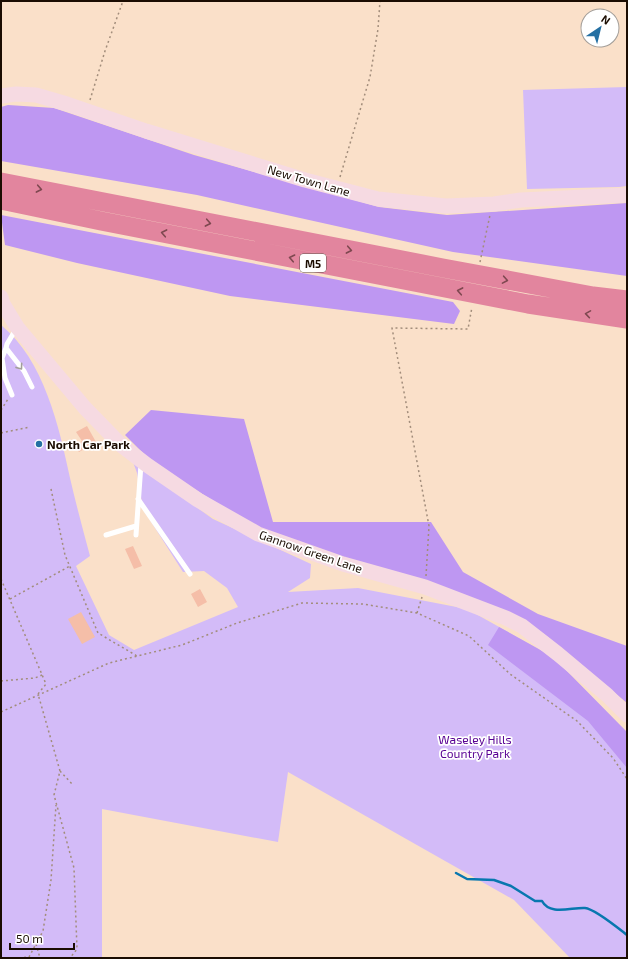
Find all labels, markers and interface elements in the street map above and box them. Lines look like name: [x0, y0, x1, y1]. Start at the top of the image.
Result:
north arrow: [580, 8, 620, 48]
text: N: [599, 12, 613, 27]
street label: New Town Lane: [266, 162, 352, 198]
one-way arrow: [36, 184, 42, 193]
one-way arrow: [205, 218, 211, 226]
one-way arrow: [161, 229, 167, 237]
one-way arrow: [346, 246, 352, 254]
one-way arrow: [288, 254, 295, 263]
road number: M5: [300, 254, 326, 272]
one-way arrow: [501, 275, 508, 283]
one-way arrow: [457, 288, 463, 296]
one-way arrow: [585, 310, 591, 319]
one-way arrow: [15, 362, 22, 369]
place label: North Car Park: [47, 437, 130, 451]
marker: North Car Park: [34, 439, 44, 449]
street label: Gannow Green Lane: [258, 527, 364, 575]
park label: Waseley Hills Country Park: [438, 732, 512, 760]
scale bar: [10, 925, 74, 951]
text: 50 m: [16, 931, 43, 945]

